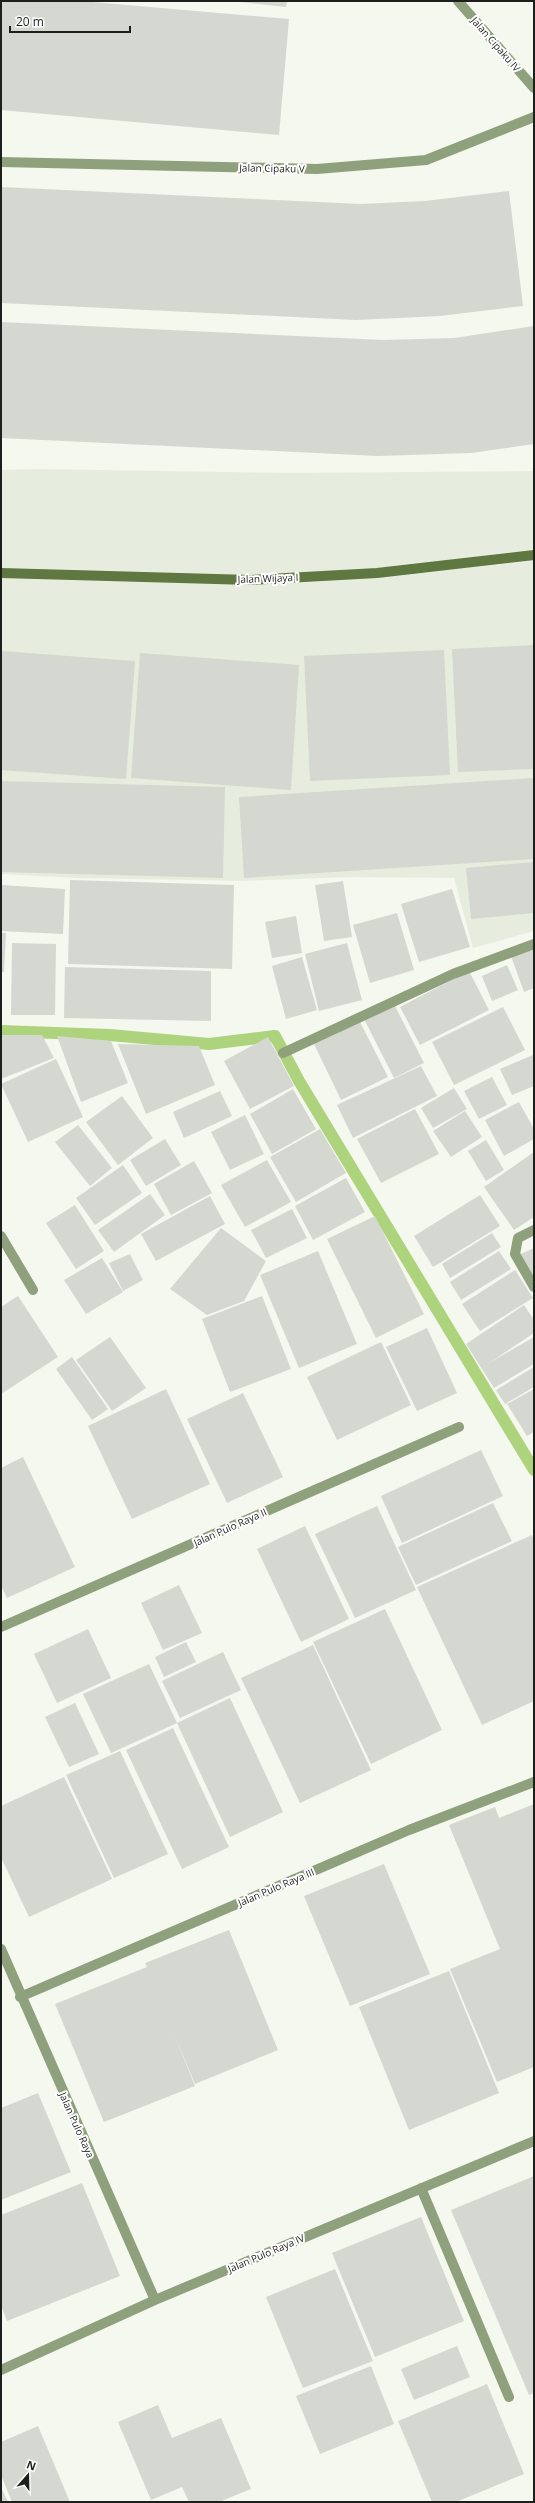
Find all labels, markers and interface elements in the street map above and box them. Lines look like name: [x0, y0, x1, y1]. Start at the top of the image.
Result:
scale bar: [10, 8, 130, 34]
text: 20 m: [16, 13, 44, 30]
street label: Jalan Cipaku IV: [468, 13, 524, 74]
street label: Jalan Cipaku V: [238, 160, 305, 176]
street label: Jalan Wijaya I: [236, 570, 299, 586]
street label: Jalan Pulo Raya II: [190, 1505, 269, 1550]
street label: Jalan Pulo Raya III: [235, 1865, 316, 1910]
street label: Jalan Pulo Raya: [56, 2089, 98, 2160]
street label: Jalan Pulo Raya IV: [225, 2231, 306, 2276]
north arrow: [8, 2455, 48, 2495]
text: N: [25, 2457, 38, 2474]

